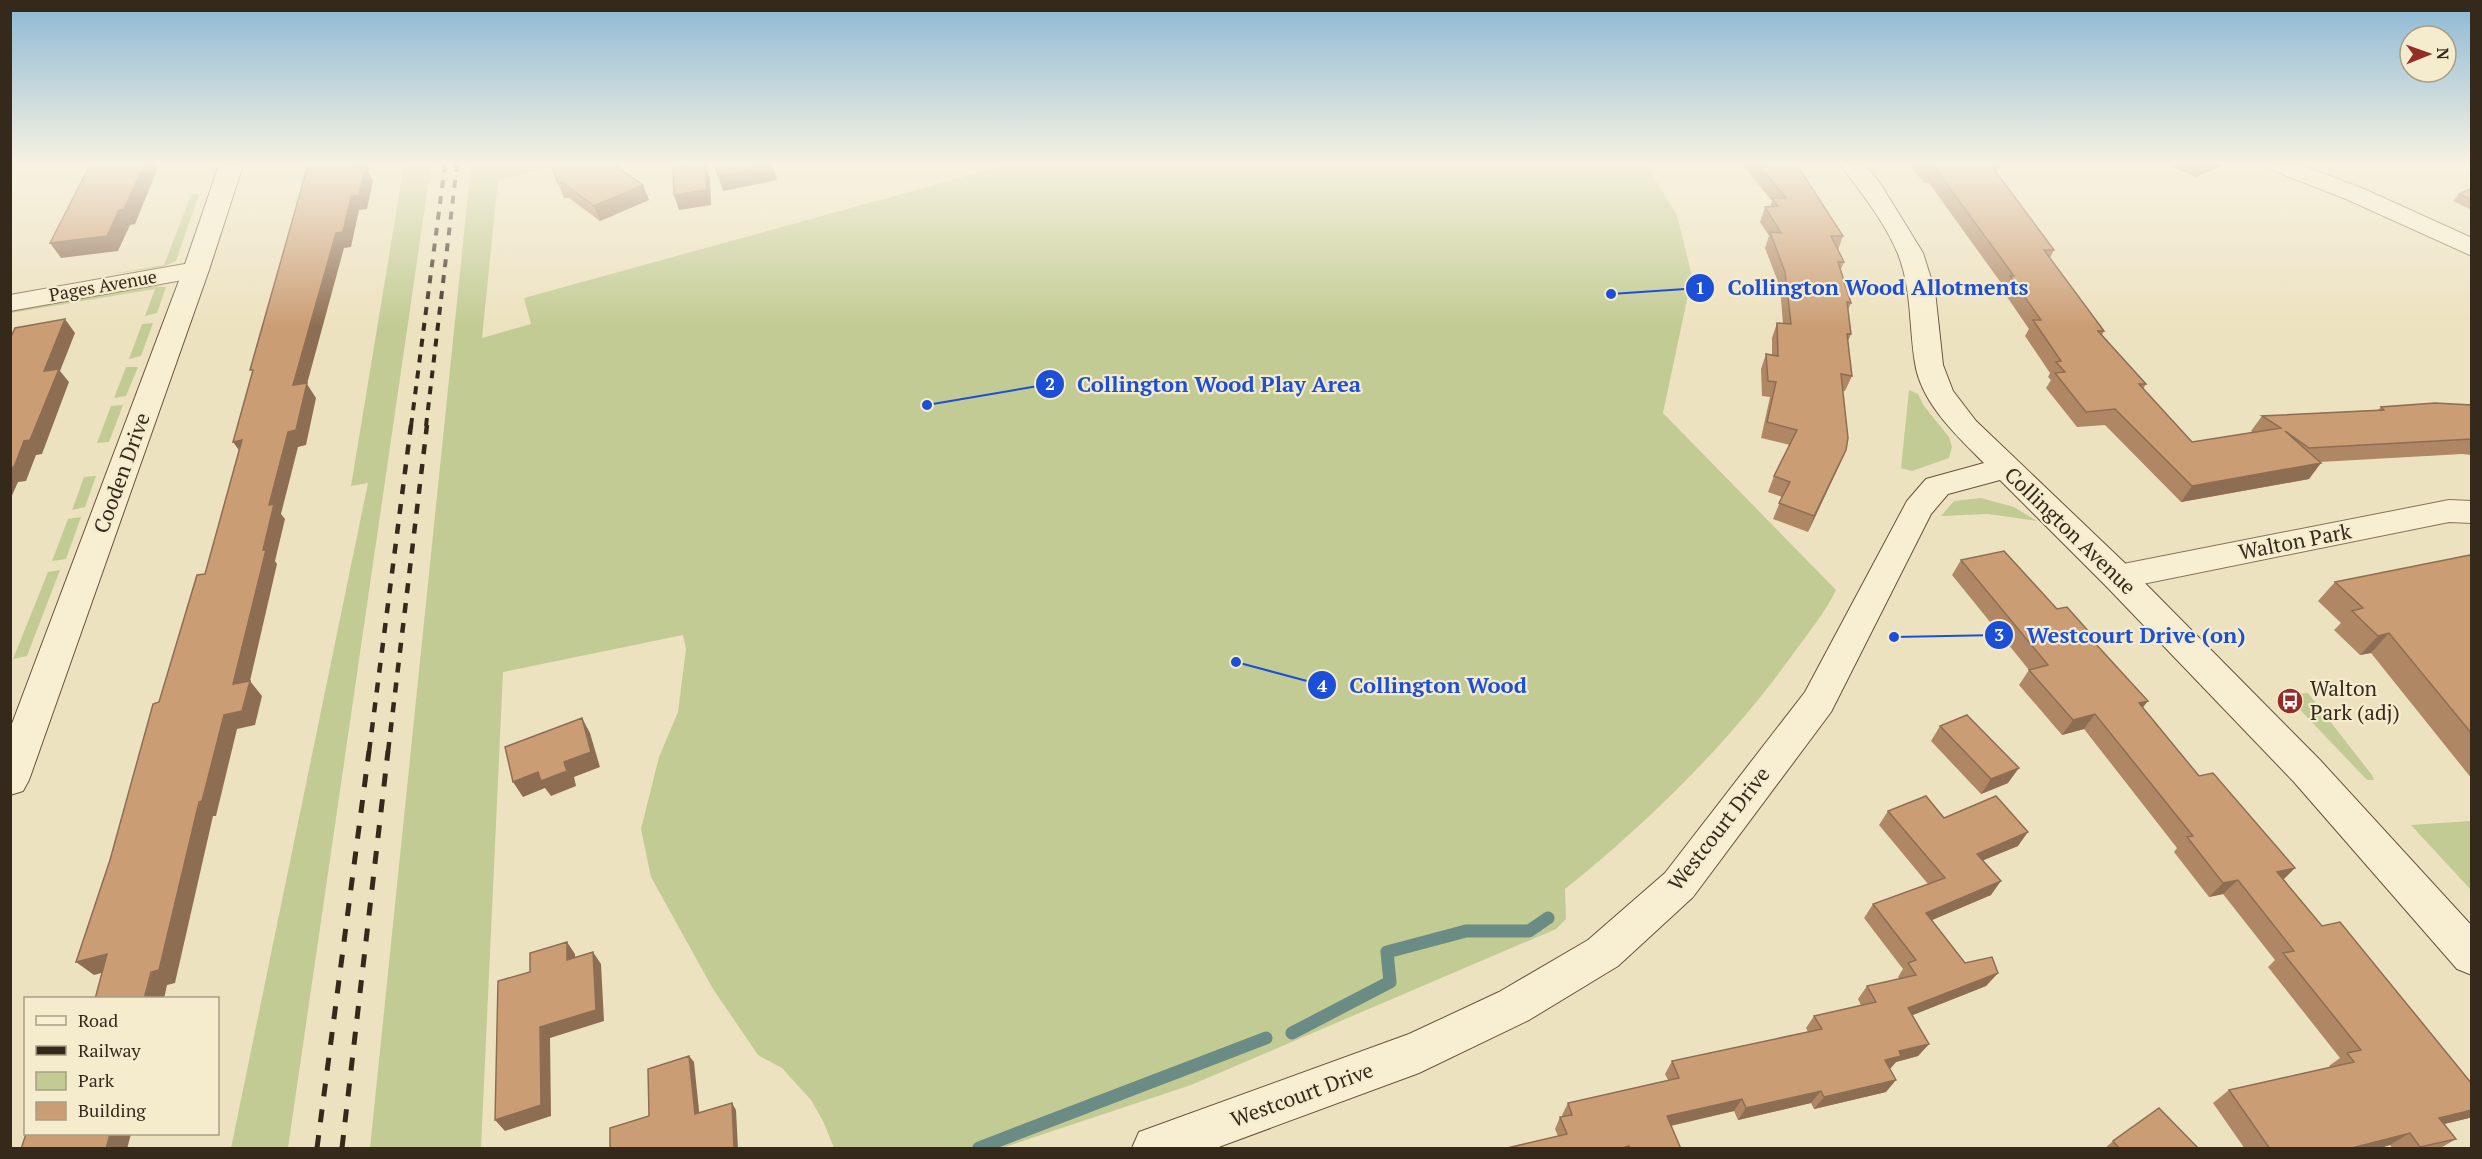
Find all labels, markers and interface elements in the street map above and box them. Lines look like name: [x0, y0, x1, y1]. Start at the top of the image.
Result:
north arrow: [2398, 24, 2458, 84]
text: N: [2432, 47, 2454, 60]
street label: Pages Avenue: [47, 264, 159, 306]
callout: Collington Wood Allotments: [1685, 268, 2040, 308]
text: Collington Wood Allotments: [1728, 272, 2028, 301]
text: 1: [1695, 275, 1705, 299]
callout: Collington Wood Play Area: [1035, 364, 1374, 404]
text: Collington Wood Play Area: [1077, 369, 1361, 398]
text: 2: [1045, 371, 1055, 395]
street label: Cooden Drive: [86, 409, 156, 537]
street label: Collington Avenue: [1999, 460, 2142, 600]
street label: Walton Park: [2236, 516, 2354, 566]
callout: Westcourt Drive (on): [1984, 615, 2257, 655]
text: Westcourt Drive (on): [2027, 620, 2245, 649]
text: 3: [1994, 622, 2004, 646]
callout: Collington Wood: [1307, 665, 1538, 705]
text: Collington Wood: [1349, 670, 1527, 699]
text: 4: [1317, 673, 1328, 697]
place label: Walton Park (adj): [2310, 674, 2400, 726]
bus stop icon: Walton Park (adj): [2275, 686, 2305, 716]
street label: Westcourt Drive: [1661, 761, 1775, 896]
legend: [24, 997, 219, 1135]
text: Road: [78, 1008, 118, 1032]
text: Railway: [78, 1038, 142, 1062]
street label: Westcourt Drive: [1226, 1055, 1377, 1133]
text: Park: [78, 1068, 115, 1092]
text: Building: [78, 1098, 146, 1122]

